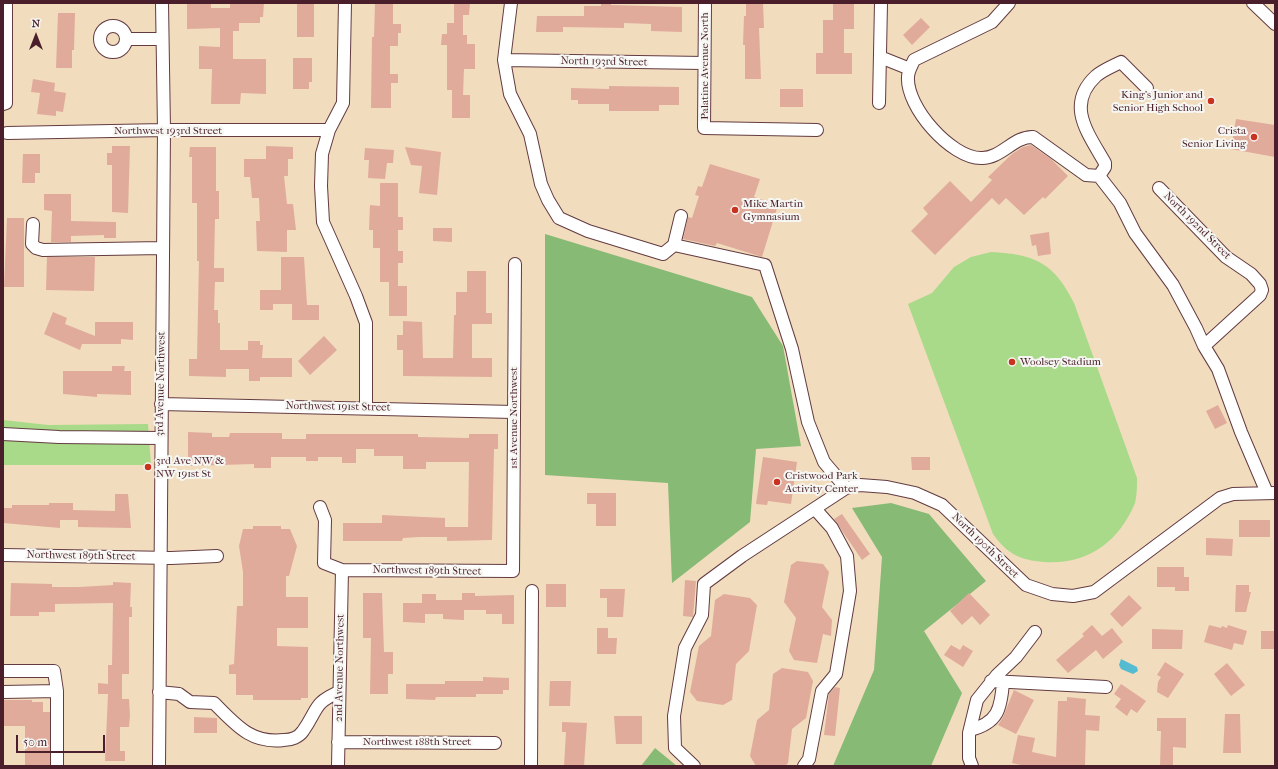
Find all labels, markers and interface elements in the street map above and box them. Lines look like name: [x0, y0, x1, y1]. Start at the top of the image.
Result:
street label: Palatine Avenue North: [698, 12, 712, 120]
north arrow: [16, 16, 56, 56]
text: N: [32, 17, 40, 30]
street label: North 193rd Street: [560, 55, 648, 69]
place label: King's Junior and Senior High School: [1113, 88, 1203, 114]
marker: King's Junior and Senior High School: [1206, 96, 1216, 106]
street label: Northwest 193rd Street: [114, 124, 222, 138]
place label: Crista Senior Living: [1182, 124, 1246, 150]
marker: Crista Senior Living: [1249, 132, 1259, 142]
street label: North 192nd Street: [1161, 190, 1233, 262]
place label: Mike Martin Gymnasium: [743, 197, 803, 223]
marker: Mike Martin Gymnasium: [730, 205, 740, 215]
street label: 3rd Avenue Northwest: [153, 331, 169, 437]
place label: Woolsey Stadium: [1020, 355, 1101, 369]
marker: Woolsey Stadium: [1007, 357, 1017, 367]
street label: 1st Avenue Northwest: [507, 367, 521, 469]
street label: Northwest 191st Street: [285, 399, 391, 415]
place label: 3rd Ave NW & NW 191st St: [156, 454, 224, 480]
marker: 3rd Ave NW & NW 191st St: [143, 462, 153, 472]
place label: Cristwood Park Activity Center: [785, 469, 858, 495]
marker: Cristwood Park Activity Center: [772, 477, 782, 487]
street label: North 190th Street: [949, 511, 1021, 581]
street label: Northwest 189th Street: [27, 548, 135, 564]
street label: Northwest 189th Street: [373, 563, 481, 579]
street label: 2nd Avenue Northwest: [332, 614, 348, 722]
scale bar: [18, 727, 107, 753]
text: 50 m: [23, 735, 47, 749]
street label: Northwest 188th Street: [363, 735, 471, 749]

